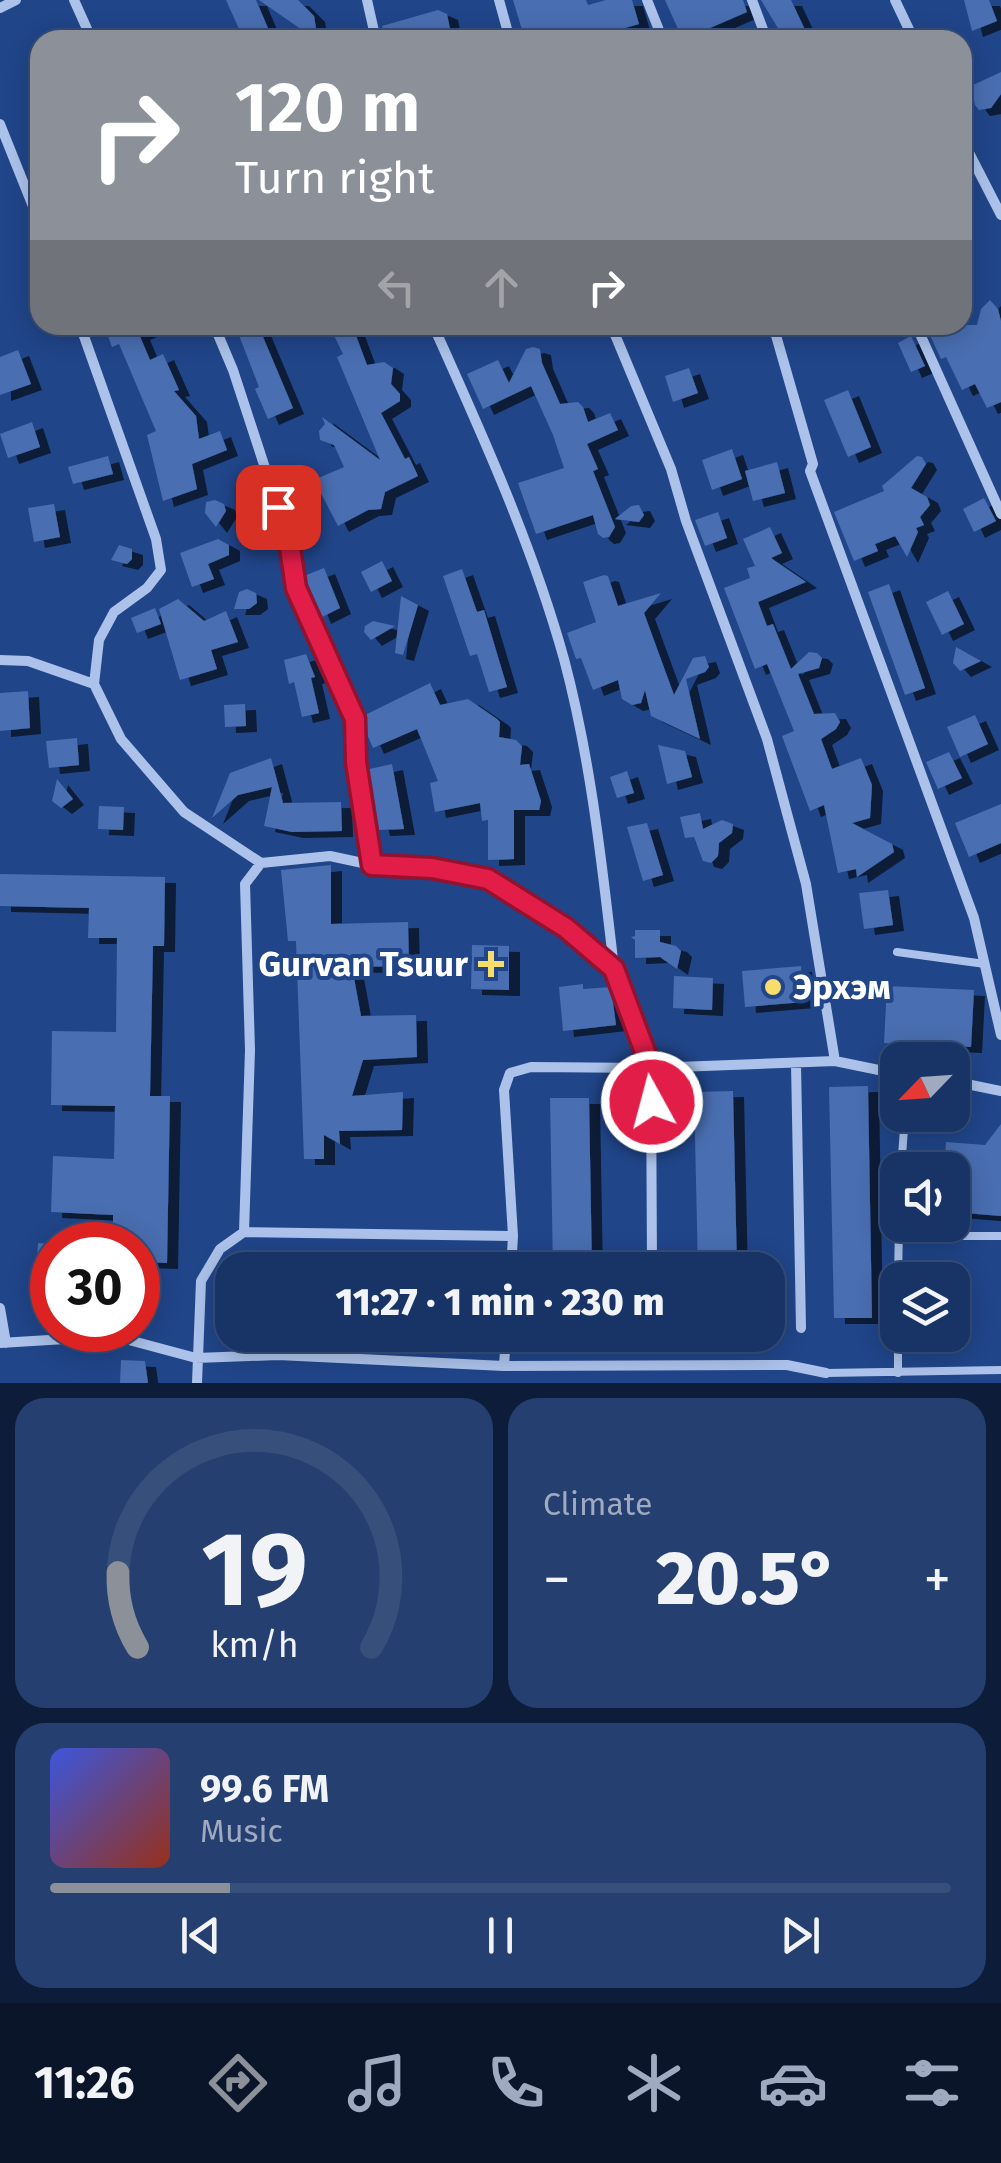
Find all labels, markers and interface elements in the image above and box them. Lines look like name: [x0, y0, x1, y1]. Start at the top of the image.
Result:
text: 120 m: [235, 66, 420, 150]
icon: right: [70, 70, 200, 200]
text: Turn right: [235, 151, 434, 205]
icon: left: [369, 260, 424, 315]
icon: ahead: [474, 260, 529, 315]
icon: right: [579, 260, 634, 315]
pin: [236, 465, 321, 550]
icon: arrive: [251, 480, 306, 535]
place label: Gurvan Tsuur: [258, 943, 469, 985]
marker: Gurvan Tsuur: [478, 951, 504, 977]
place label: Эрхэм: [793, 966, 891, 1008]
marker: Эрхэм: [762, 976, 784, 998]
north arrow: [880, 1042, 970, 1132]
map controls: [880, 1042, 970, 1352]
position arrow: [600, 1050, 704, 1154]
button: sound: [880, 1152, 970, 1242]
speed limit sign: 30: [30, 1222, 160, 1352]
button: layers: [880, 1262, 970, 1352]
text: 11:27 · 1 min · 230 m: [336, 1279, 664, 1325]
text: Climate: [543, 1485, 652, 1523]
text: 19: [201, 1508, 307, 1633]
text: 20.5°: [656, 1534, 838, 1624]
text: −: [543, 1547, 571, 1613]
text: +: [924, 1547, 951, 1613]
text: km/h: [210, 1624, 298, 1666]
text: 99.6 FM: [200, 1766, 329, 1812]
text: Music: [200, 1812, 283, 1850]
icon: previous: [173, 1908, 228, 1963]
icon: pause: [473, 1908, 528, 1963]
icon: next: [773, 1908, 828, 1963]
icon: directions: [203, 2048, 273, 2118]
icon: music: [342, 2048, 412, 2118]
icon: phone: [481, 2048, 551, 2118]
icon: climate: [619, 2048, 689, 2118]
icon: car: [758, 2048, 828, 2118]
icon: filters: [897, 2048, 967, 2118]
text: 11:26: [34, 2056, 135, 2110]

